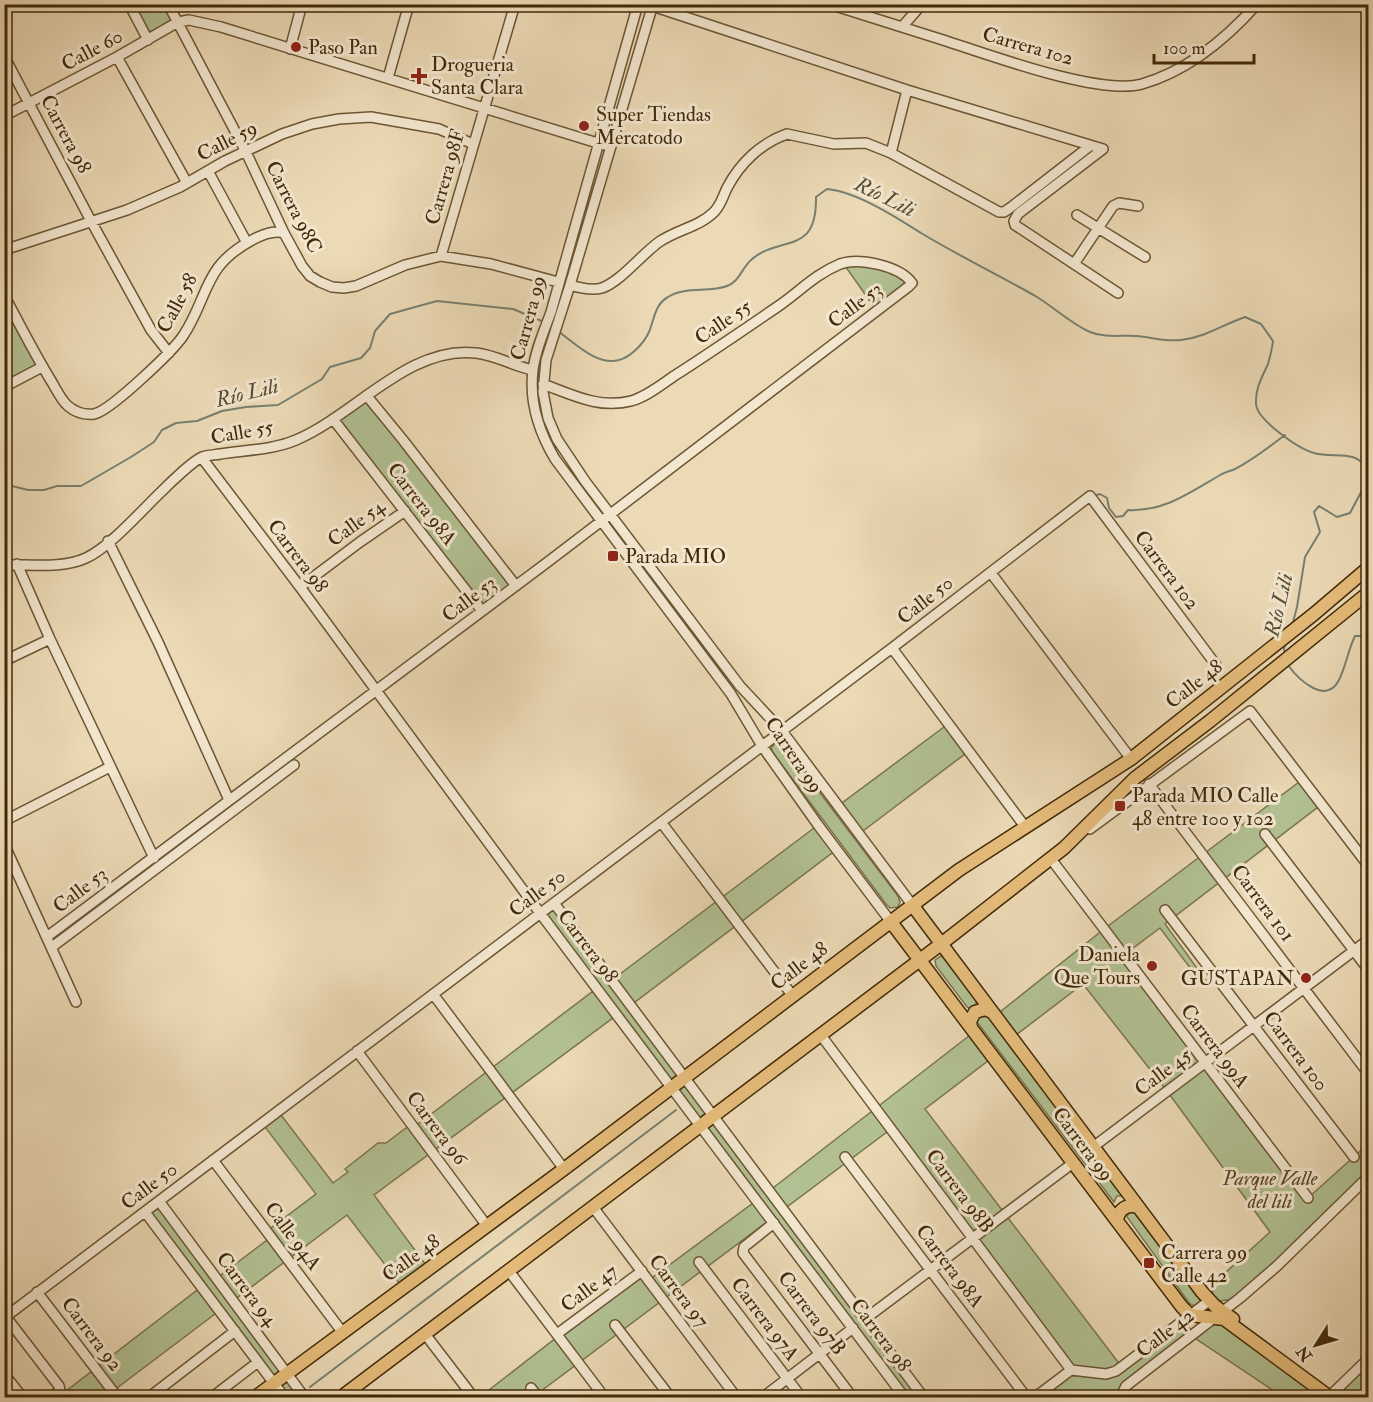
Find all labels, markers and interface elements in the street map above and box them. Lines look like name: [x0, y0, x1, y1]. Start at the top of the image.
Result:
street label: Carrera 102: [980, 21, 1076, 71]
street label: Calle 60: [57, 24, 127, 76]
scale bar: [1154, 27, 1254, 65]
place label: Paso Pan: [308, 35, 378, 60]
text: 100 m: [1163, 37, 1206, 60]
marker: Paso Pan: [289, 40, 303, 54]
place label: Drogueria Santa Clara: [431, 52, 524, 100]
marker: Drogueria Santa Clara: [412, 69, 426, 83]
street label: Carrera 98: [35, 90, 97, 178]
place label: Super Tiendas Mercatodo: [596, 102, 711, 150]
street label: Calle 59: [193, 115, 261, 167]
marker: Super Tiendas Mercatodo: [577, 119, 591, 133]
street label: Carrera 98F: [419, 126, 471, 228]
street label: Carrera 98C: [260, 157, 328, 257]
water label: Río Lili: [849, 170, 920, 223]
street label: Calle 58: [151, 269, 203, 337]
street label: Carrera 99: [505, 273, 551, 363]
street label: Calle 53: [823, 276, 887, 334]
street label: Calle 55: [690, 294, 756, 350]
water label: Río Lili: [212, 372, 282, 414]
street label: Calle 55: [209, 414, 275, 450]
street label: Carrera 98A: [382, 458, 462, 551]
street label: Calle 54: [323, 493, 390, 552]
street label: Carrera 98: [262, 514, 334, 598]
street label: Carrera 102: [1129, 525, 1205, 615]
place label: Parada MIO: [625, 544, 726, 569]
marker: Parada MIO: [606, 549, 620, 563]
street label: Calle 53: [437, 570, 501, 628]
street label: Calle 50: [892, 570, 958, 630]
water label: Río Lili: [1258, 570, 1299, 640]
street label: Calle 48: [1160, 654, 1228, 714]
street label: Carrera 99: [759, 712, 829, 798]
place label: Parada MIO Calle 48 entre 100 y 102: [1132, 783, 1278, 831]
marker: Parada MIO Calle 48 entre 100 y 102: [1113, 799, 1127, 813]
street label: Carrera 101: [1226, 859, 1300, 947]
street label: Calle 53: [48, 861, 112, 919]
street label: Calle 50: [504, 864, 570, 922]
street label: Carrera 98: [552, 904, 624, 988]
street label: Calle 48: [765, 936, 833, 996]
place label: Daniela Que Tours: [1054, 942, 1141, 990]
marker: Daniela Que Tours: [1145, 959, 1159, 973]
place label: GUSTAPAN: [1181, 966, 1294, 991]
marker: GUSTAPAN: [1299, 971, 1313, 985]
street label: Carrera 99A: [1175, 999, 1255, 1093]
street label: Carrera 100: [1258, 1006, 1334, 1096]
street label: Calle 45: [1129, 1042, 1197, 1102]
street label: Carrera 96: [401, 1086, 473, 1171]
street label: Carrera 99: [1047, 1102, 1119, 1186]
street label: Carrera 98B: [920, 1144, 1000, 1238]
street label: Calle 50: [116, 1157, 182, 1215]
park label: Parque Valle del lili: [1222, 1166, 1318, 1214]
street label: Calle 94A: [259, 1197, 327, 1275]
street label: Carrera 98A: [910, 1219, 990, 1313]
street label: Calle 48: [377, 1229, 445, 1287]
place label: Carrera 99 Calle 42: [1161, 1240, 1247, 1288]
street label: Carrera 94: [211, 1247, 284, 1332]
street label: Carrera 97: [643, 1249, 715, 1333]
marker: Carrera 99 Calle 42: [1142, 1256, 1156, 1270]
street label: Calle 47: [556, 1258, 622, 1318]
street label: Carrera 97B: [772, 1266, 852, 1360]
street label: Carrera 97A: [726, 1272, 805, 1366]
street label: Carrera 92: [56, 1292, 128, 1376]
street label: Carrera 98: [845, 1293, 917, 1377]
street label: Calle 42: [1131, 1303, 1199, 1363]
north arrow: [1286, 1315, 1346, 1375]
text: N: [1292, 1341, 1318, 1366]

